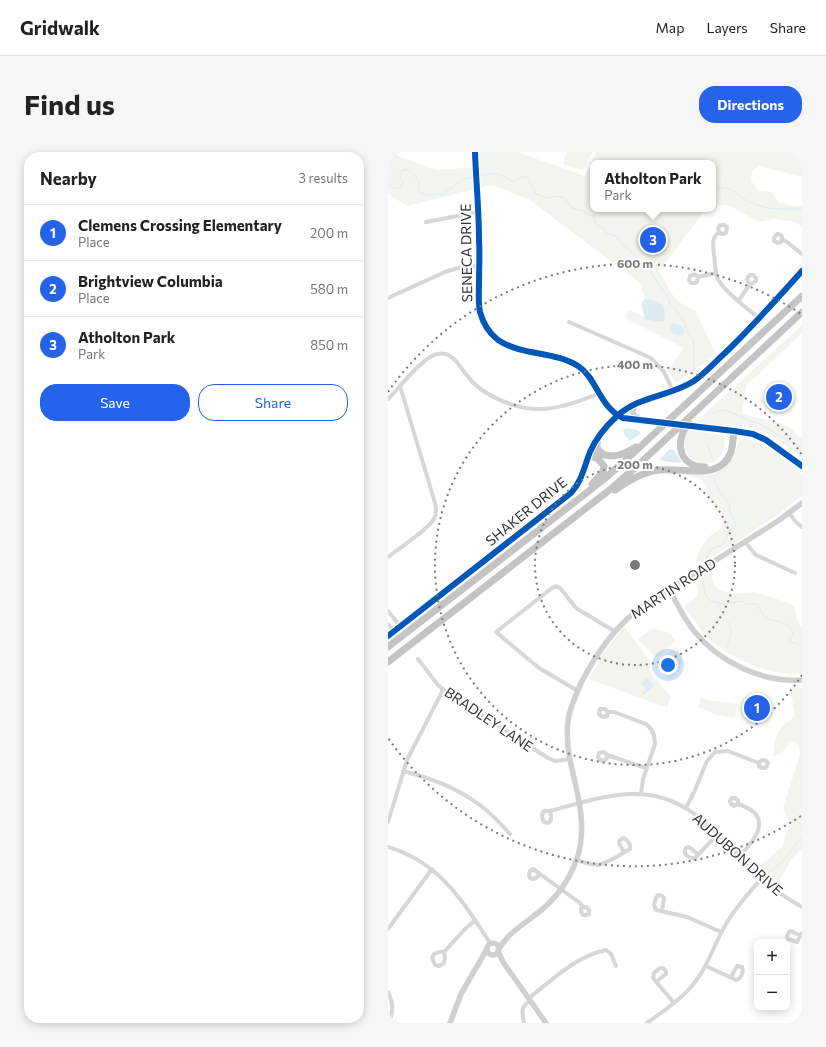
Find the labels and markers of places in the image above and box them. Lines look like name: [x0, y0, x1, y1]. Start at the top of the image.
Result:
pin: 3: [640, 225, 666, 255]
pin: 2: [766, 382, 792, 412]
centre of rings: [628, 558, 642, 572]
pin: 1: [744, 693, 770, 723]

